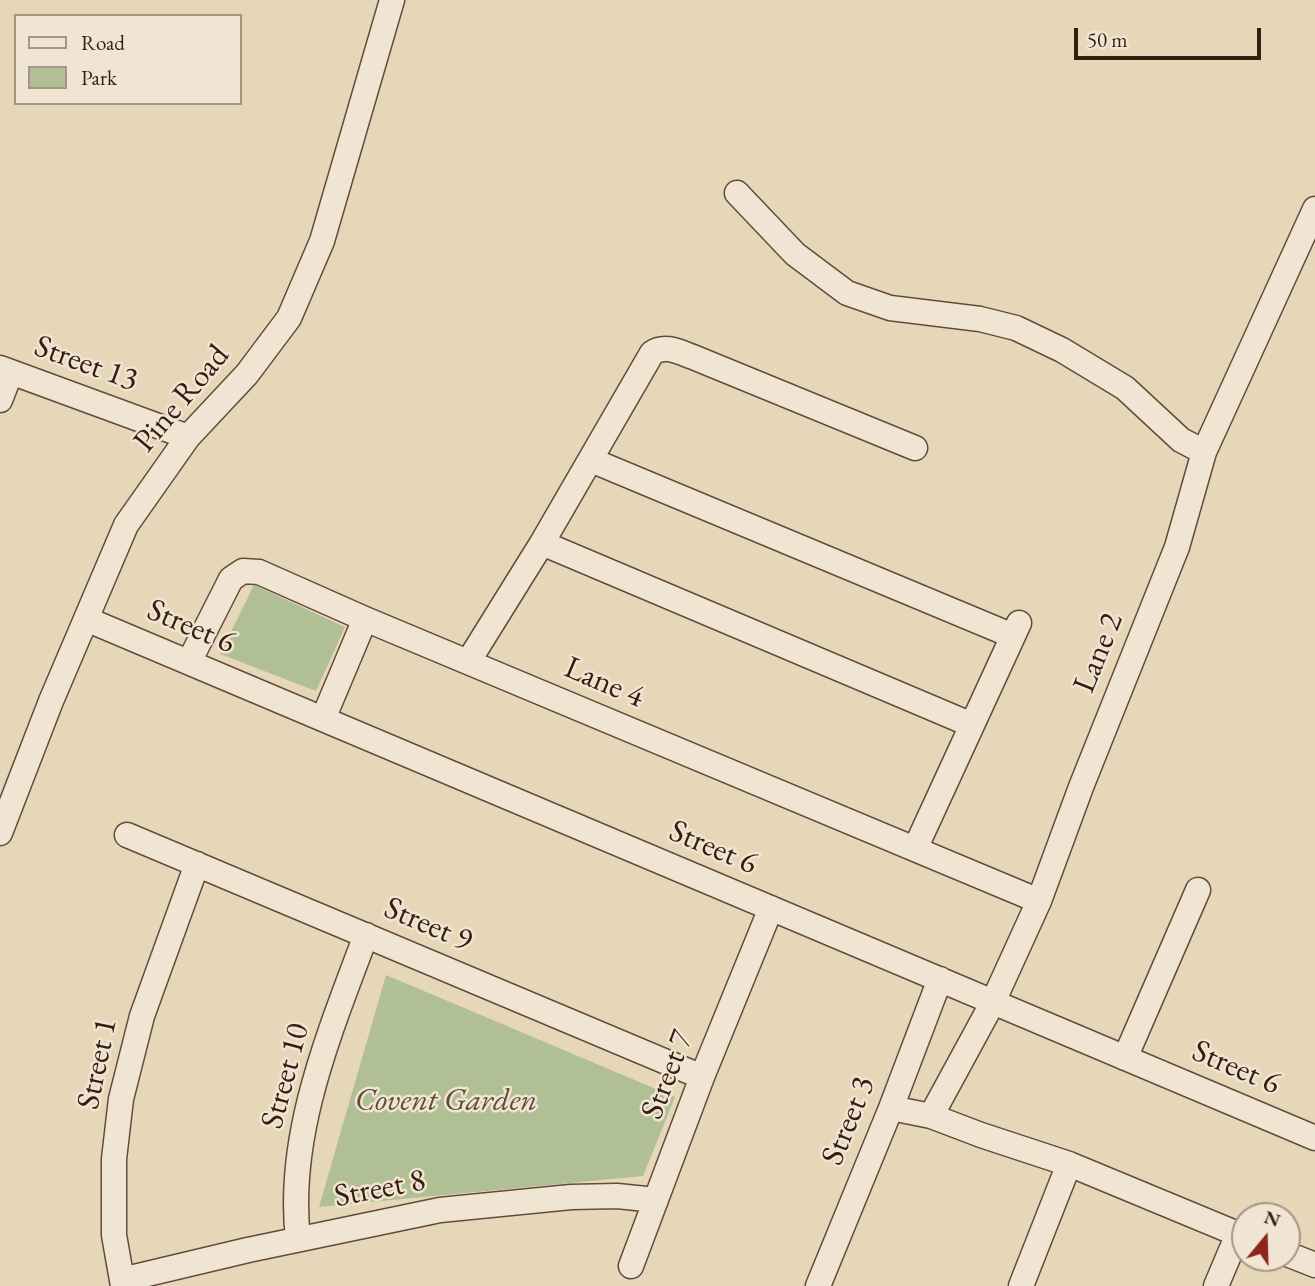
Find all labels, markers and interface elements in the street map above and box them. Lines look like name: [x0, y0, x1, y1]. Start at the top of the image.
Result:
legend: [14, 14, 242, 105]
scale bar: [1077, 14, 1264, 58]
text: 50 m: [1087, 26, 1128, 53]
text: Road: [81, 29, 125, 56]
text: Park: [81, 64, 117, 91]
street label: Street 13: [29, 328, 143, 400]
street label: Pine Road: [126, 338, 238, 460]
street label: Street 6: [141, 591, 241, 663]
street label: Lane 2: [1066, 608, 1132, 698]
street label: Lane 4: [558, 649, 650, 717]
street label: Street 6: [663, 812, 763, 884]
street label: Street 9: [378, 889, 478, 961]
street label: Street 1: [70, 1015, 126, 1113]
street label: Street 10: [254, 1019, 318, 1133]
street label: Street 7: [634, 1025, 702, 1125]
street label: Street 6: [1186, 1032, 1286, 1104]
street label: Street 3: [814, 1071, 884, 1171]
park label: Covent Garden: [355, 1082, 537, 1120]
street label: Street 8: [331, 1161, 429, 1217]
north arrow: [1231, 1202, 1301, 1272]
text: N: [1261, 1204, 1284, 1233]

